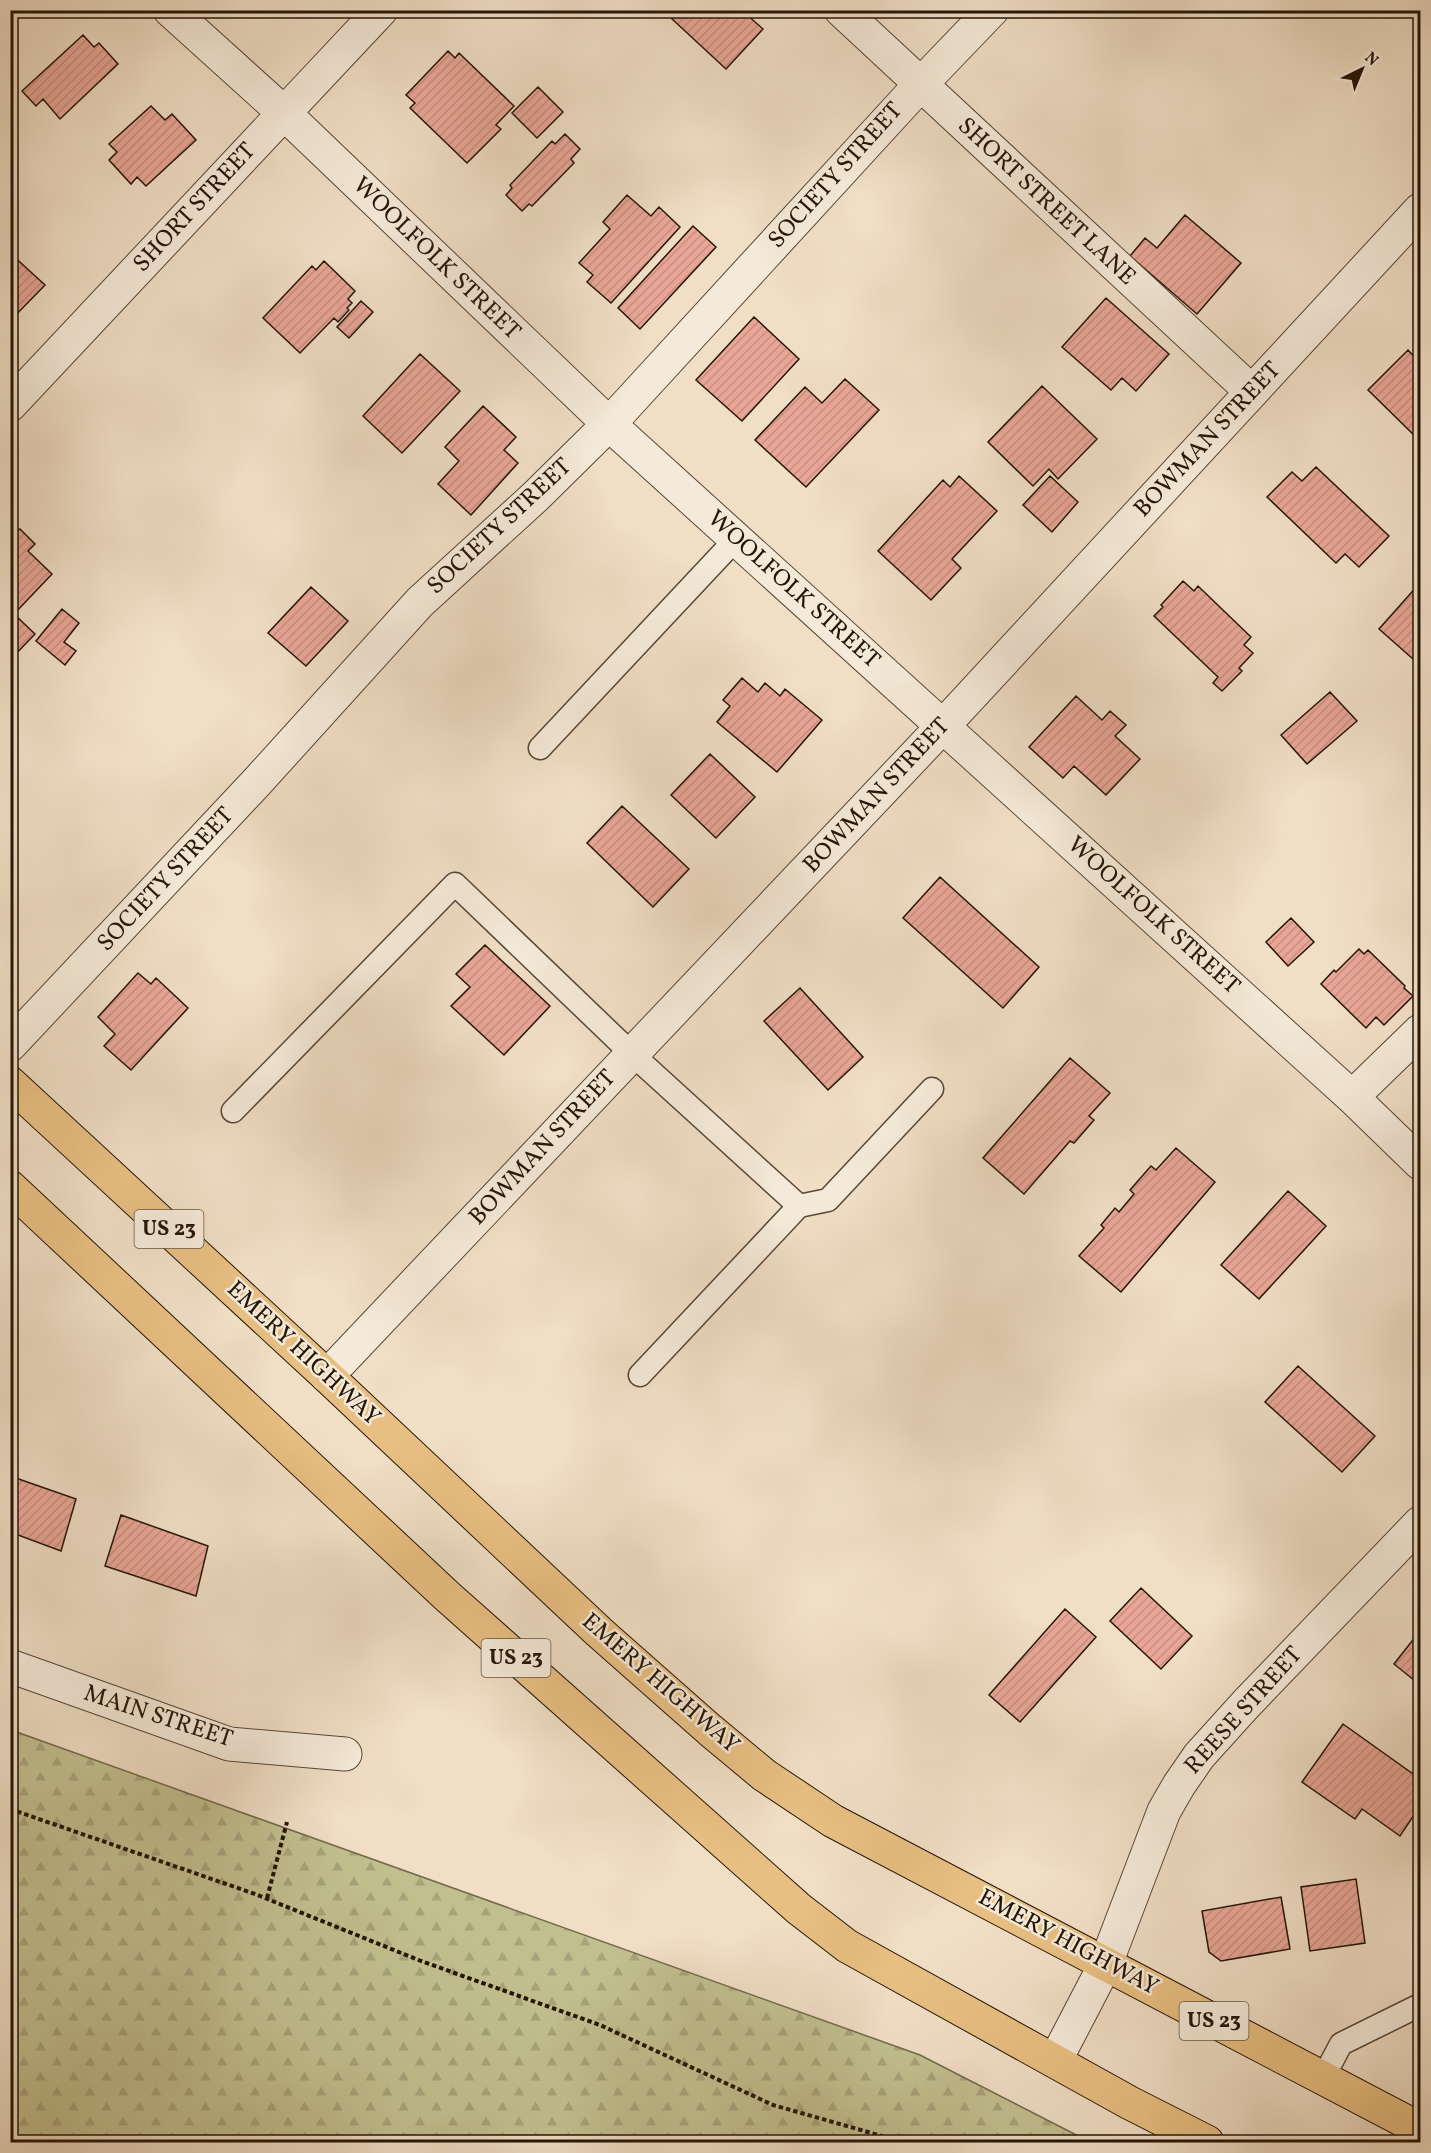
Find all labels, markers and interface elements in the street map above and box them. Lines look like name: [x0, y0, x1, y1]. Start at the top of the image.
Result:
north arrow: [1332, 39, 1392, 99]
text: N: [1359, 47, 1383, 72]
street label: SOCIETY STREET: [761, 95, 911, 257]
street label: SHORT STREET LANE: [949, 110, 1143, 294]
street label: SHORT STREET: [126, 136, 264, 280]
street label: WOOLFOLK STREET: [344, 170, 528, 348]
street label: BOWMAN STREET: [1127, 355, 1289, 525]
street label: SOCIETY STREET: [420, 451, 580, 603]
street label: WOOLFOLK STREET: [699, 503, 887, 677]
street label: BOWMAN STREET: [796, 711, 958, 881]
street label: SOCIETY STREET: [90, 800, 242, 960]
street label: WOOLFOLK STREET: [1059, 829, 1247, 1003]
street label: BOWMAN STREET: [462, 1063, 624, 1233]
road number: US 23: [134, 1210, 204, 1248]
street label: EMERY HIGHWAY: [218, 1274, 388, 1434]
street label: EMERY HIGHWAY: [574, 1606, 746, 1762]
road number: US 23: [482, 1639, 550, 1677]
street label: REESE STREET: [1177, 1639, 1311, 1783]
street label: MAIN STREET: [79, 1677, 237, 1757]
street label: EMERY HIGHWAY: [972, 1881, 1164, 2005]
road number: US 23: [1180, 2002, 1248, 2040]

